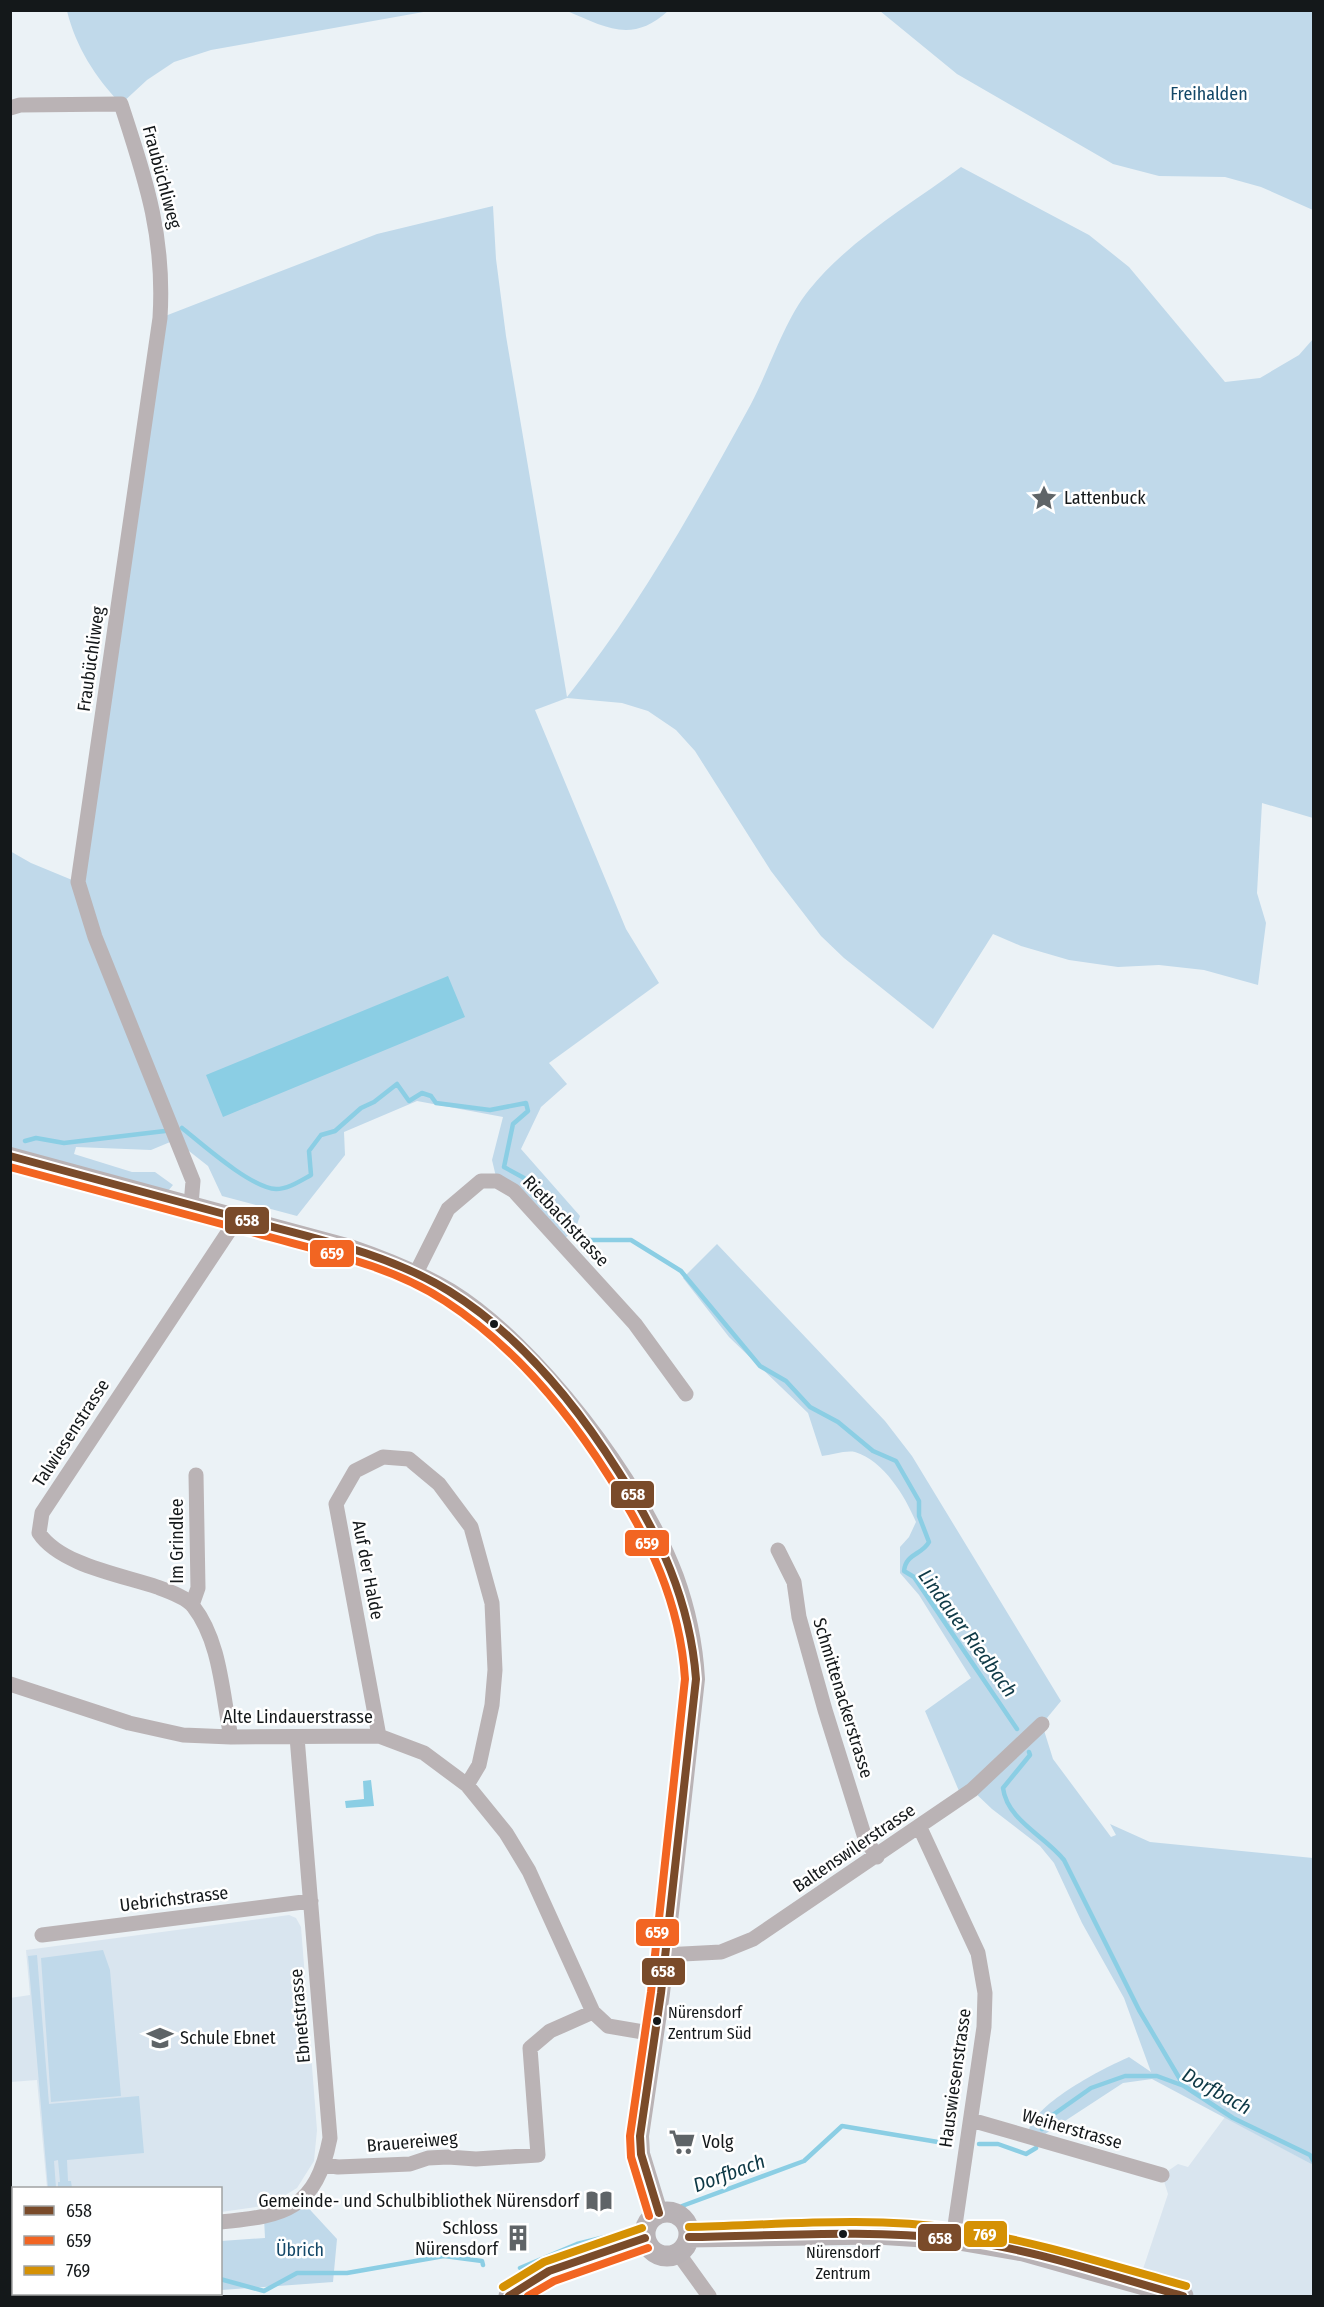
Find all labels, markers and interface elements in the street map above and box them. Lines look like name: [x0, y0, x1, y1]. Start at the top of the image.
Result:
park label: Freihalden: [1170, 83, 1248, 105]
street label: Fraubüchliweg: [138, 123, 186, 231]
place icon: Lattenbuck: [1029, 483, 1059, 513]
place label: Lattenbuck: [1064, 487, 1146, 509]
street label: Fraubüchliweg: [73, 605, 109, 713]
street label: Rietbachstrasse: [518, 1171, 614, 1271]
line badge: 658: [224, 1206, 270, 1235]
text: 658: [235, 1211, 260, 1230]
line badge: 659: [309, 1239, 355, 1268]
text: 659: [320, 1244, 344, 1263]
unlabelled marker: [488, 1318, 500, 1330]
street label: Talwiesenstrasse: [28, 1375, 114, 1491]
line badge: 658: [610, 1480, 655, 1509]
text: 658: [621, 1485, 646, 1504]
street label: Im Grindlee: [166, 1498, 188, 1584]
street label: Auf der Halde: [348, 1519, 388, 1621]
line badge: 659: [624, 1529, 670, 1557]
text: 659: [635, 1534, 659, 1553]
water label: Lindauer Riedbach: [913, 1564, 1023, 1702]
street label: Schmittenackerstrasse: [808, 1615, 878, 1781]
street label: Alte Lindauerstrasse: [223, 1706, 373, 1728]
street label: Baltenswilerstrasse: [789, 1799, 919, 1897]
street label: Uebrichstrasse: [118, 1881, 230, 1917]
line badge: 659: [635, 1918, 680, 1947]
text: 659: [645, 1923, 669, 1942]
line badge: 658: [641, 1957, 686, 1986]
text: 658: [651, 1962, 676, 1981]
street label: Ebnetstrasse: [285, 1968, 315, 2064]
place label: Nürensdorf Zentrum Süd: [668, 2003, 752, 2043]
street label: Hauswiesenstrasse: [934, 2007, 976, 2149]
marker: Nürensdorf Zentrum Süd: [651, 2015, 663, 2027]
school or university icon: Schule Ebnet: [145, 2023, 175, 2053]
place label: Schule Ebnet: [180, 2027, 276, 2049]
water label: Dorfbach: [1178, 2062, 1256, 2120]
street label: Weiherstrasse: [1019, 2104, 1125, 2154]
street label: Brauereiweg: [366, 2127, 459, 2157]
supermarket icon: Volg: [667, 2127, 697, 2157]
place label: Volg: [702, 2131, 734, 2153]
water label: Dorfbach: [690, 2149, 768, 2197]
library icon: Gemeinde- und Schulbibliothek Nürensdorf: [584, 2186, 614, 2216]
legend: [12, 2187, 222, 2295]
place label: Gemeinde- und Schulbibliothek Nürensdorf: [258, 2190, 580, 2212]
text: 658: [66, 2200, 92, 2222]
place label: Schloss Nürensdorf: [415, 2217, 499, 2260]
line badge: 769: [963, 2220, 1008, 2248]
building icon: Schloss Nürensdorf: [503, 2223, 533, 2253]
line badge: 658: [917, 2223, 962, 2252]
text: 769: [974, 2225, 996, 2244]
marker: Nürensdorf Zentrum: [837, 2228, 849, 2240]
text: 658: [928, 2229, 953, 2248]
text: 659: [66, 2230, 92, 2252]
park label: Übrich: [276, 2239, 324, 2261]
place label: Nürensdorf Zentrum: [806, 2243, 881, 2283]
text: 769: [66, 2260, 90, 2282]

